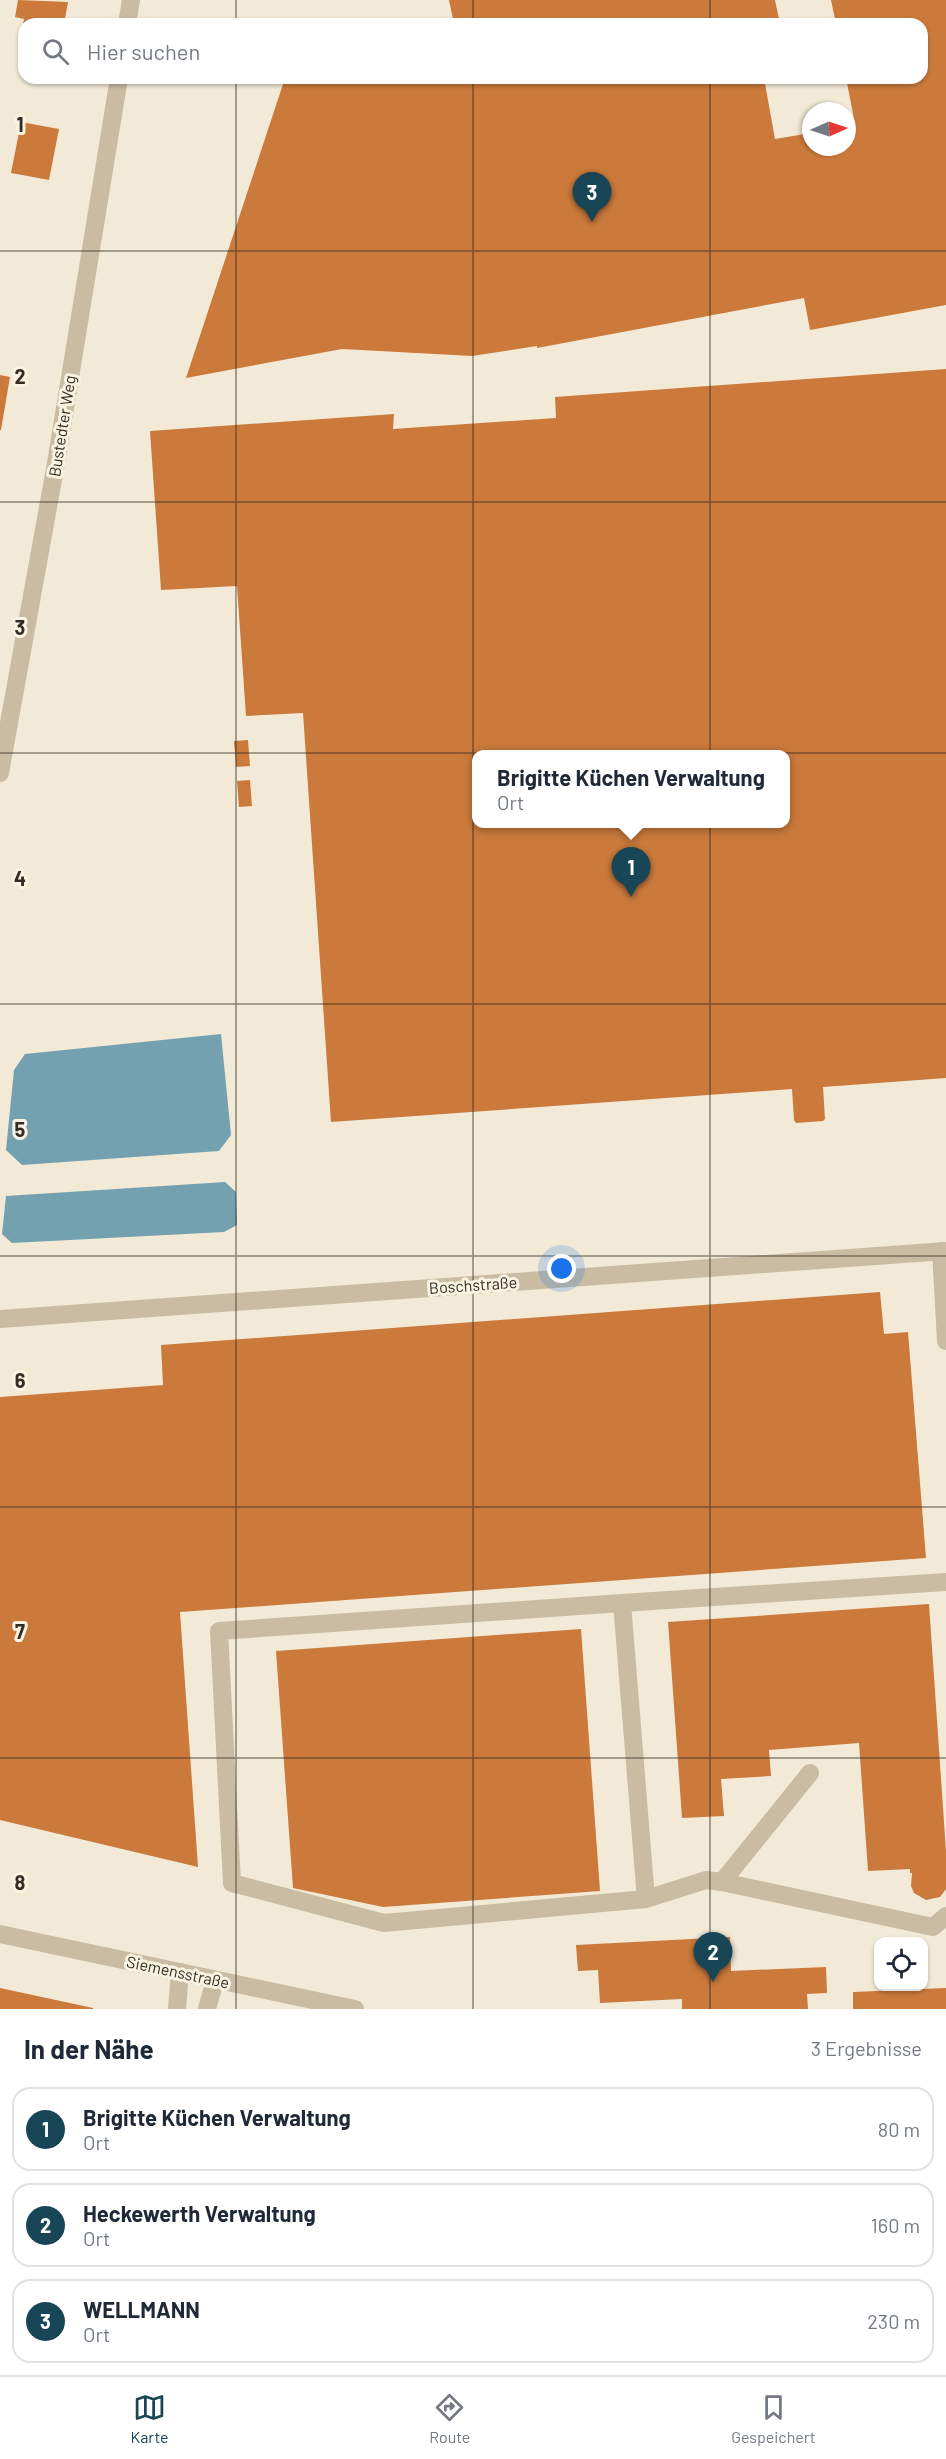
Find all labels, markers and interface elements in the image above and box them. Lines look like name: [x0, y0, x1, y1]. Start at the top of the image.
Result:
search box: [18, 18, 928, 84]
icon: search: [39, 35, 72, 68]
text: Hier suchen: [87, 38, 200, 64]
north arrow: [802, 102, 856, 156]
text: 1: [16, 112, 24, 136]
pin: 3: [572, 172, 612, 222]
text: 2: [14, 364, 26, 388]
street label: Bustedter Weg: [44, 374, 79, 478]
text: 3: [15, 615, 25, 639]
popup: [472, 750, 790, 828]
text: Brigitte Küchen Verwaltung: [497, 764, 765, 790]
text: Ort: [497, 790, 524, 814]
pin: 1: [612, 848, 650, 897]
text: 4: [14, 866, 26, 890]
text: 5: [15, 1117, 26, 1141]
your location: [547, 1254, 576, 1283]
street label: Boschstraße: [428, 1272, 518, 1297]
text: 6: [15, 1368, 26, 1392]
text: 7: [15, 1619, 25, 1643]
text: 8: [15, 1870, 26, 1894]
pin: 2: [694, 1932, 732, 1982]
map controls: [874, 1937, 928, 1991]
button: locate: [874, 1937, 928, 1991]
street label: Siemensstraße: [125, 1951, 231, 1992]
text: In der Nähe: [24, 2033, 154, 2064]
text: 3 Ergebnisse: [811, 2036, 922, 2060]
text: Brigitte Küchen Verwaltung: [83, 2104, 351, 2130]
text: 1: [42, 2117, 49, 2141]
text: 80 m: [878, 2117, 920, 2141]
text: Ort: [83, 2130, 110, 2154]
text: Heckewerth Verwaltung: [83, 2200, 316, 2226]
text: 2: [40, 2213, 51, 2237]
text: 160 m: [871, 2213, 920, 2237]
text: Ort: [83, 2226, 110, 2250]
text: WELLMANN: [83, 2296, 200, 2322]
text: 3: [40, 2309, 51, 2333]
text: 230 m: [867, 2309, 920, 2333]
text: Ort: [83, 2322, 110, 2346]
tab: Karte: [130, 2391, 169, 2446]
tab: Route: [429, 2391, 470, 2446]
tab: Gespeichert: [731, 2391, 816, 2446]

